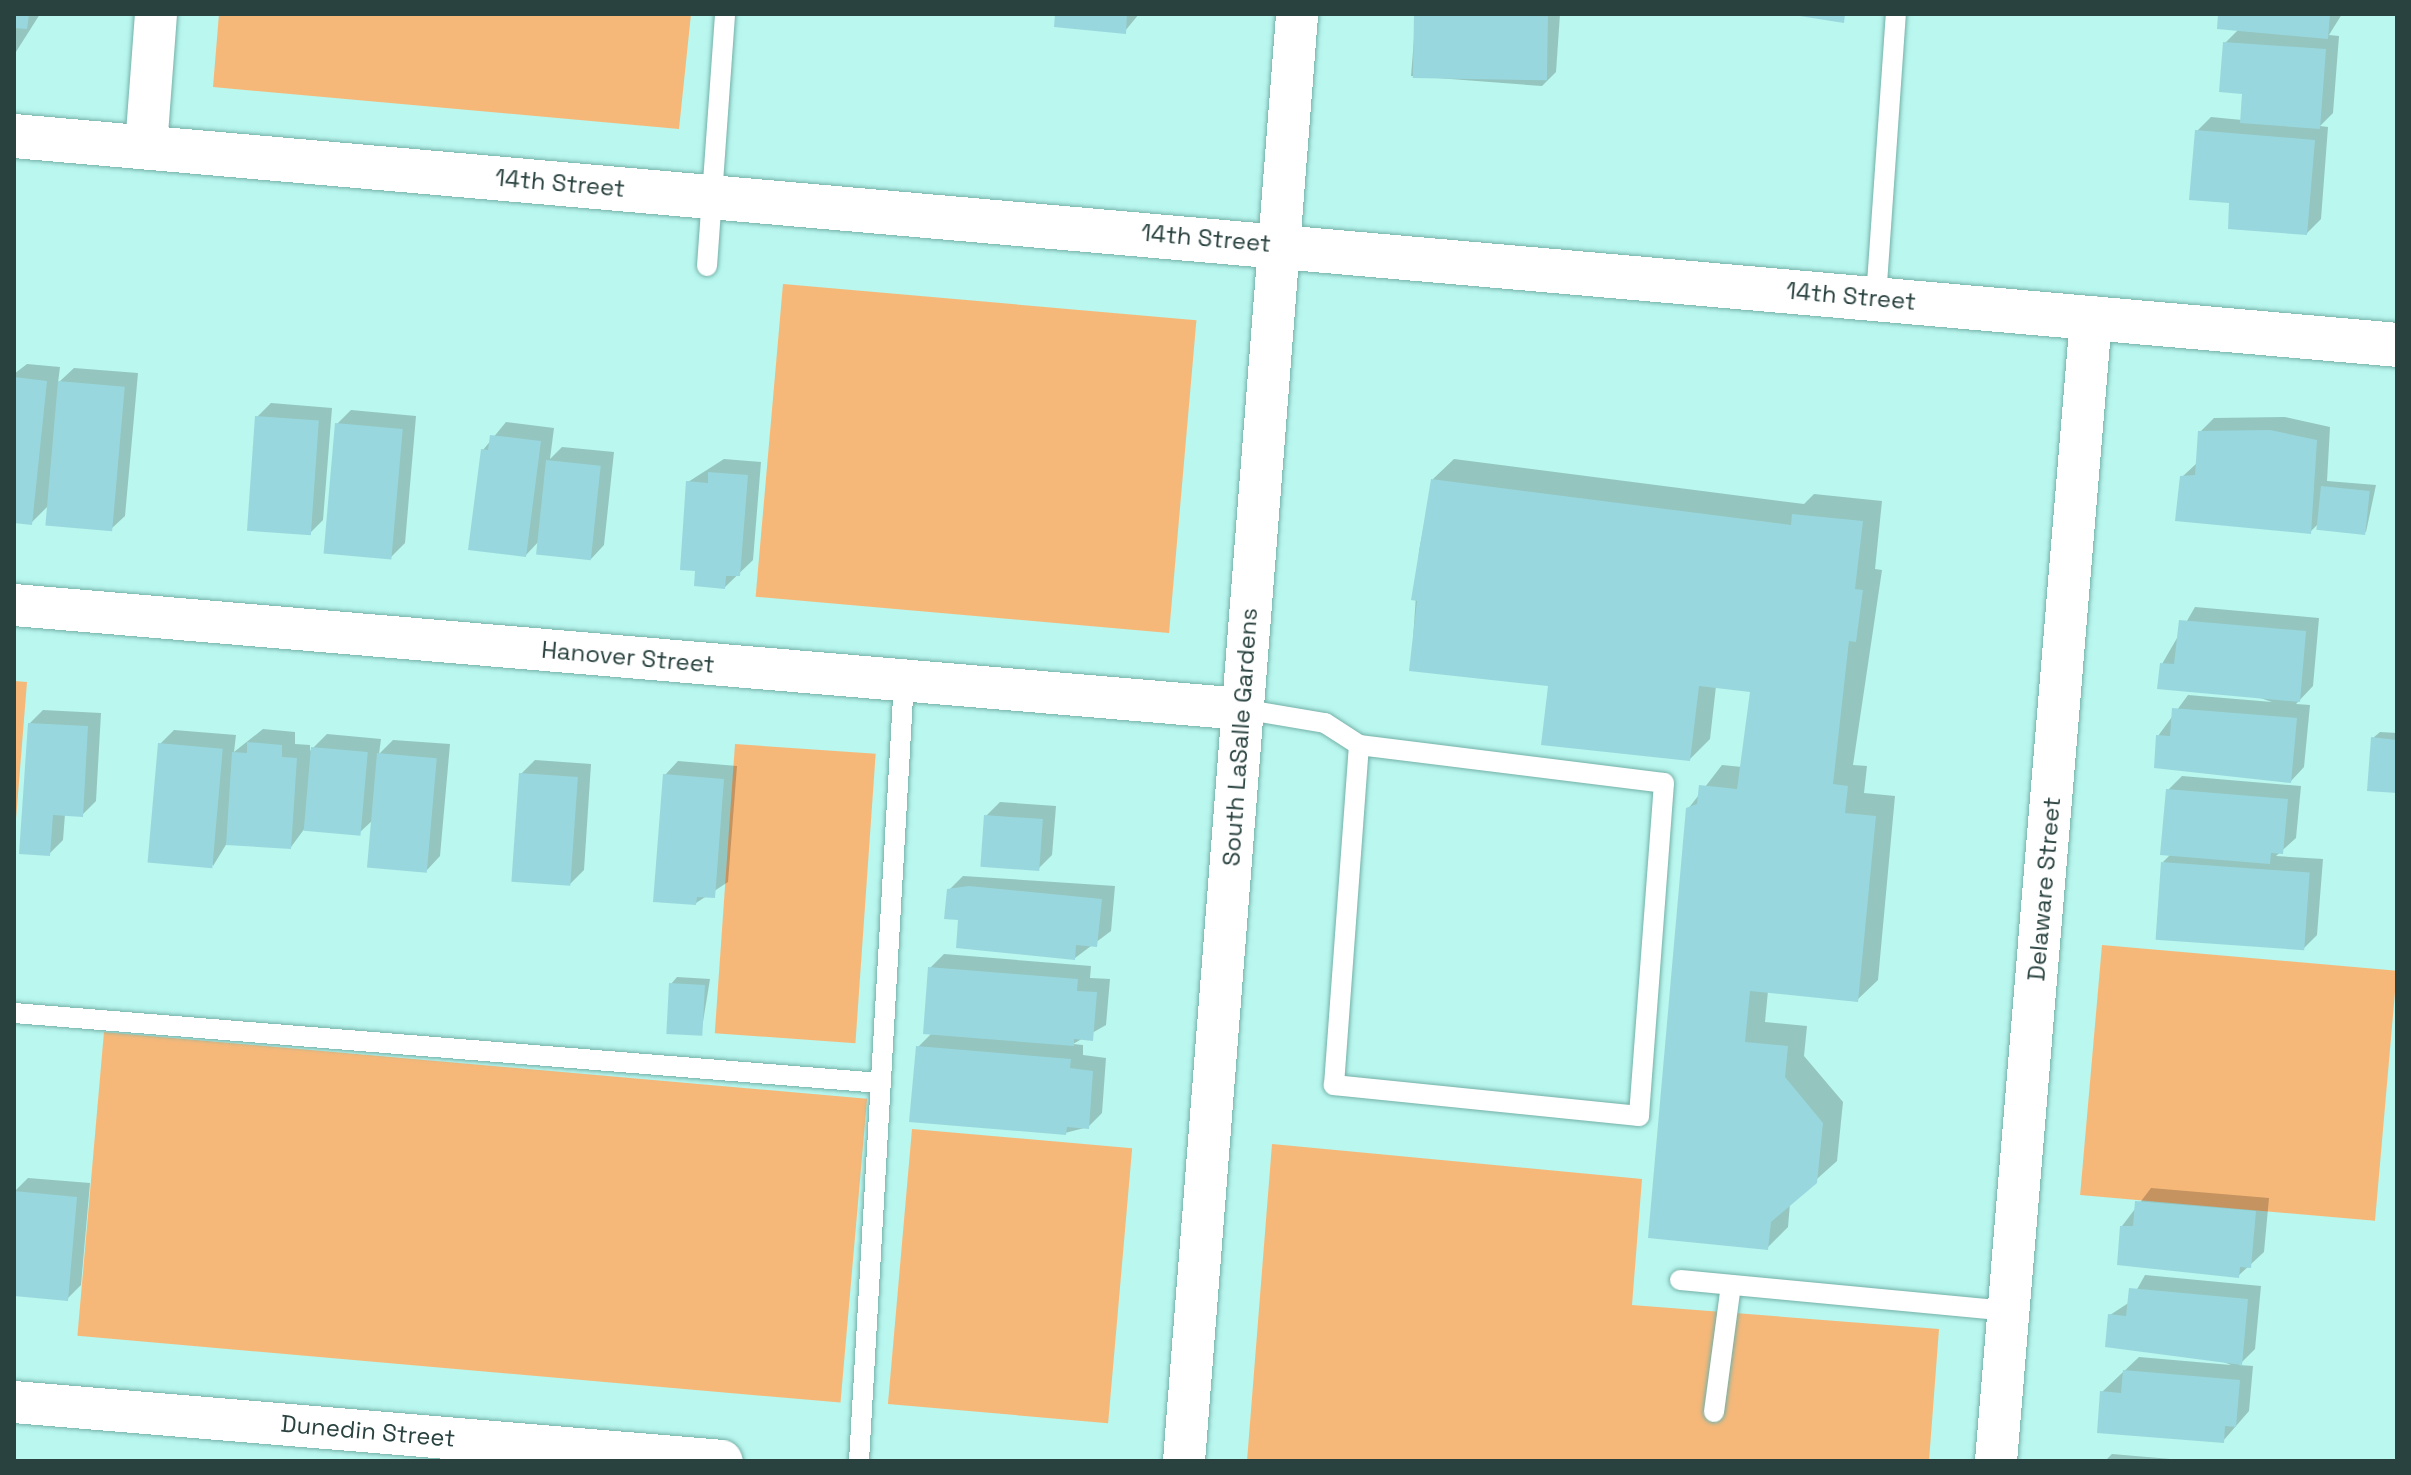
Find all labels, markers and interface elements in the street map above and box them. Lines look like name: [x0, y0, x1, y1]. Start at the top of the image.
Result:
street label: 14th Street: [494, 163, 626, 203]
street label: 14th Street: [1140, 218, 1272, 258]
street label: 14th Street: [1785, 276, 1917, 316]
street label: South LaSalle Gardens: [1217, 607, 1263, 867]
street label: Hanover Street: [540, 635, 716, 679]
street label: Delaware Street: [2022, 796, 2066, 982]
street label: Dunedin Street: [280, 1409, 456, 1453]

